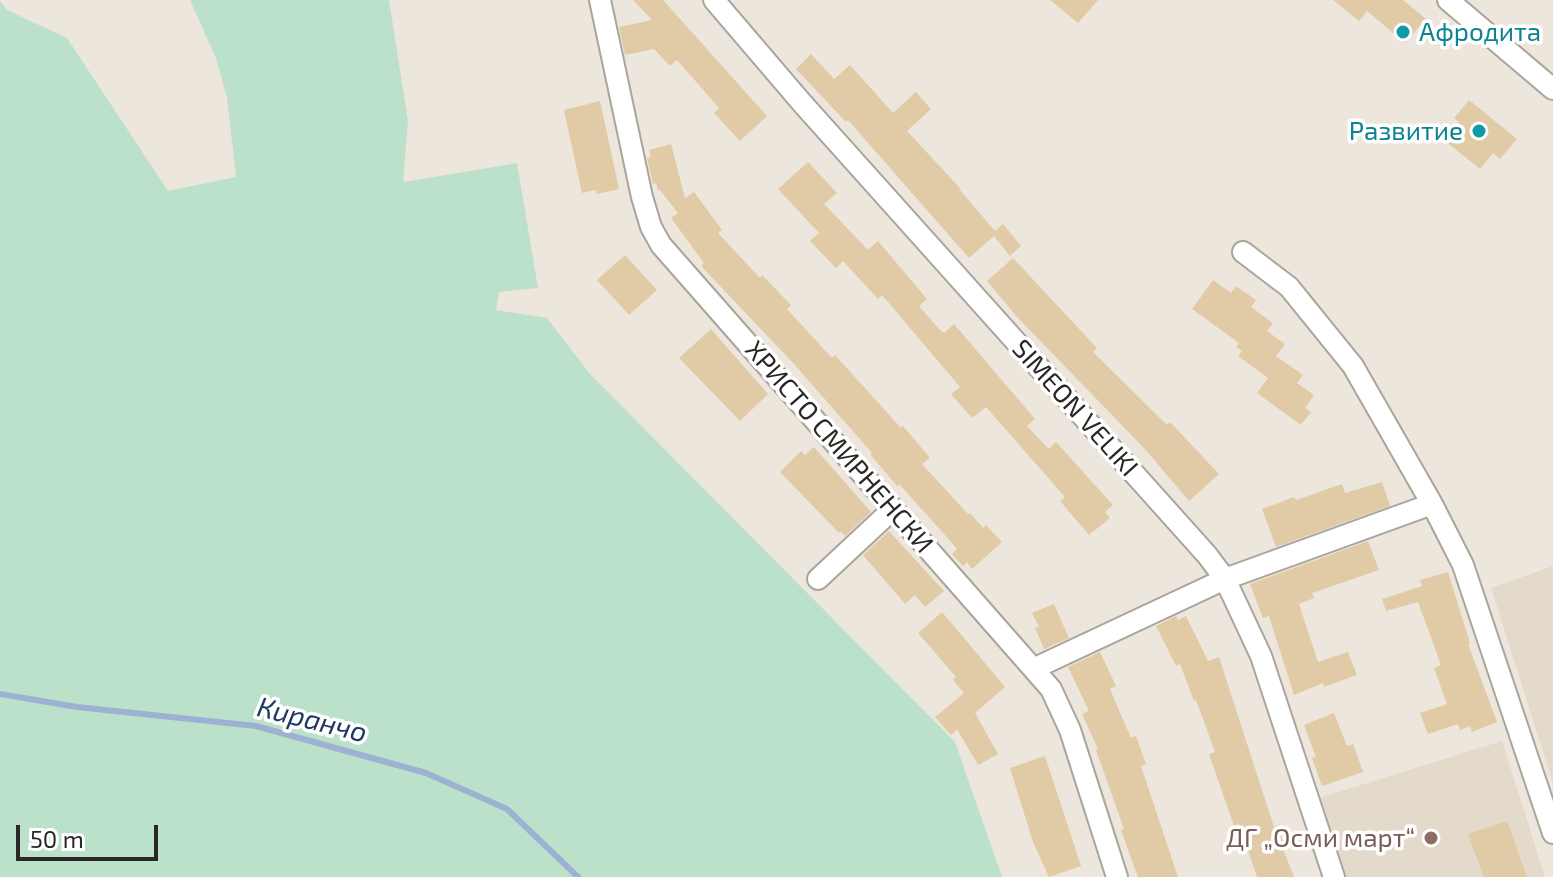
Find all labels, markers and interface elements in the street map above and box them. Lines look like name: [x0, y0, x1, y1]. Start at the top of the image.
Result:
place label: Афродита: [1419, 16, 1541, 48]
marker: Афродита: [1394, 23, 1412, 41]
place label: Развитие: [1349, 115, 1463, 147]
marker: Развитие: [1470, 122, 1488, 140]
street label: SIMEON VELIKI: [1006, 333, 1144, 483]
street label: ХРИСТО СМИРНЕНСКИ: [738, 335, 940, 559]
water label: Киранчо: [254, 690, 370, 750]
scale bar: [20, 809, 162, 859]
place label: ДГ „Осми март“: [1226, 822, 1415, 854]
text: 50 m: [30, 824, 84, 853]
marker: ДГ „Осми март“: [1422, 829, 1440, 847]

